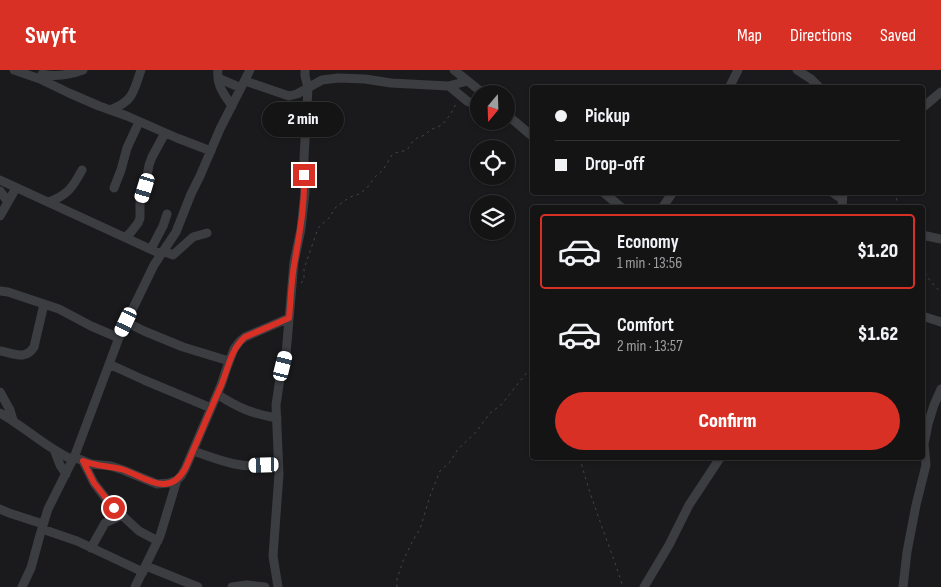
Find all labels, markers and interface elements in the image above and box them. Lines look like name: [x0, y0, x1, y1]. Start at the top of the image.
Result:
text: Swyft: [25, 21, 76, 50]
text: Map: [737, 25, 762, 46]
text: Directions: [790, 25, 852, 46]
text: Saved: [880, 25, 916, 46]
north arrow: [470, 85, 515, 130]
map controls: [470, 85, 515, 240]
callout: 2 min: [263, 102, 345, 138]
text: Pickup: [585, 105, 630, 128]
text: 2 min: [287, 110, 319, 129]
button: locate: [470, 140, 515, 185]
text: Drop-off: [585, 153, 645, 176]
route end: [293, 164, 315, 186]
car: [133, 171, 156, 205]
button: layers: [470, 195, 515, 240]
icon: car: [557, 229, 602, 274]
text: Economy: [617, 231, 679, 254]
text: $1.20: [857, 240, 898, 263]
text: 1 min · 13:56: [617, 254, 682, 273]
car: [112, 305, 139, 339]
icon: car: [557, 312, 602, 357]
text: Comfort: [617, 314, 674, 337]
text: $1.62: [858, 323, 898, 346]
text: 2 min · 13:57: [617, 337, 683, 356]
car: [272, 350, 293, 382]
button: Confirm: [555, 392, 900, 450]
car: [248, 457, 279, 473]
route start: [103, 497, 125, 519]

